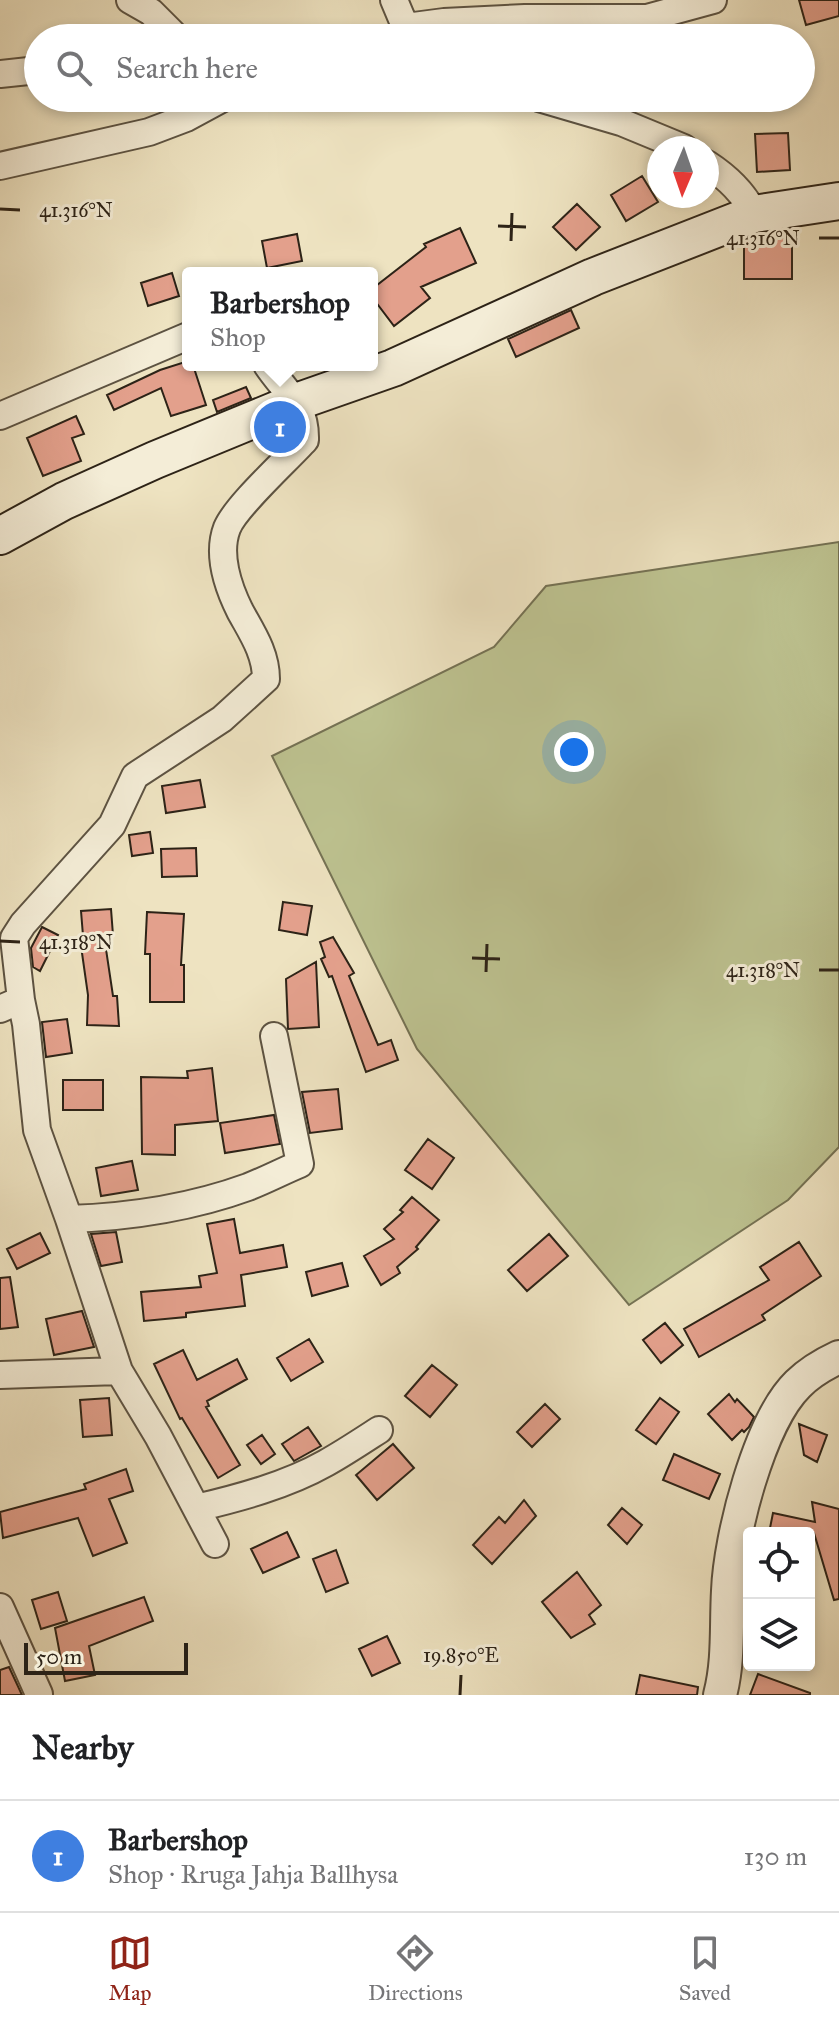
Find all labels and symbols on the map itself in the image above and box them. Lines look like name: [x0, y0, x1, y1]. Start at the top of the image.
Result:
north arrow: [647, 136, 719, 208]
text: 41.316°N: [39, 198, 113, 222]
text: 41.316°N: [726, 226, 800, 250]
pin: 1: [254, 397, 306, 457]
your location: [554, 732, 594, 772]
text: 41.318°N: [39, 930, 113, 954]
text: 41.318°N: [726, 958, 800, 982]
scale bar: [24, 1639, 188, 1675]
text: 19.850°E: [423, 1643, 499, 1667]

